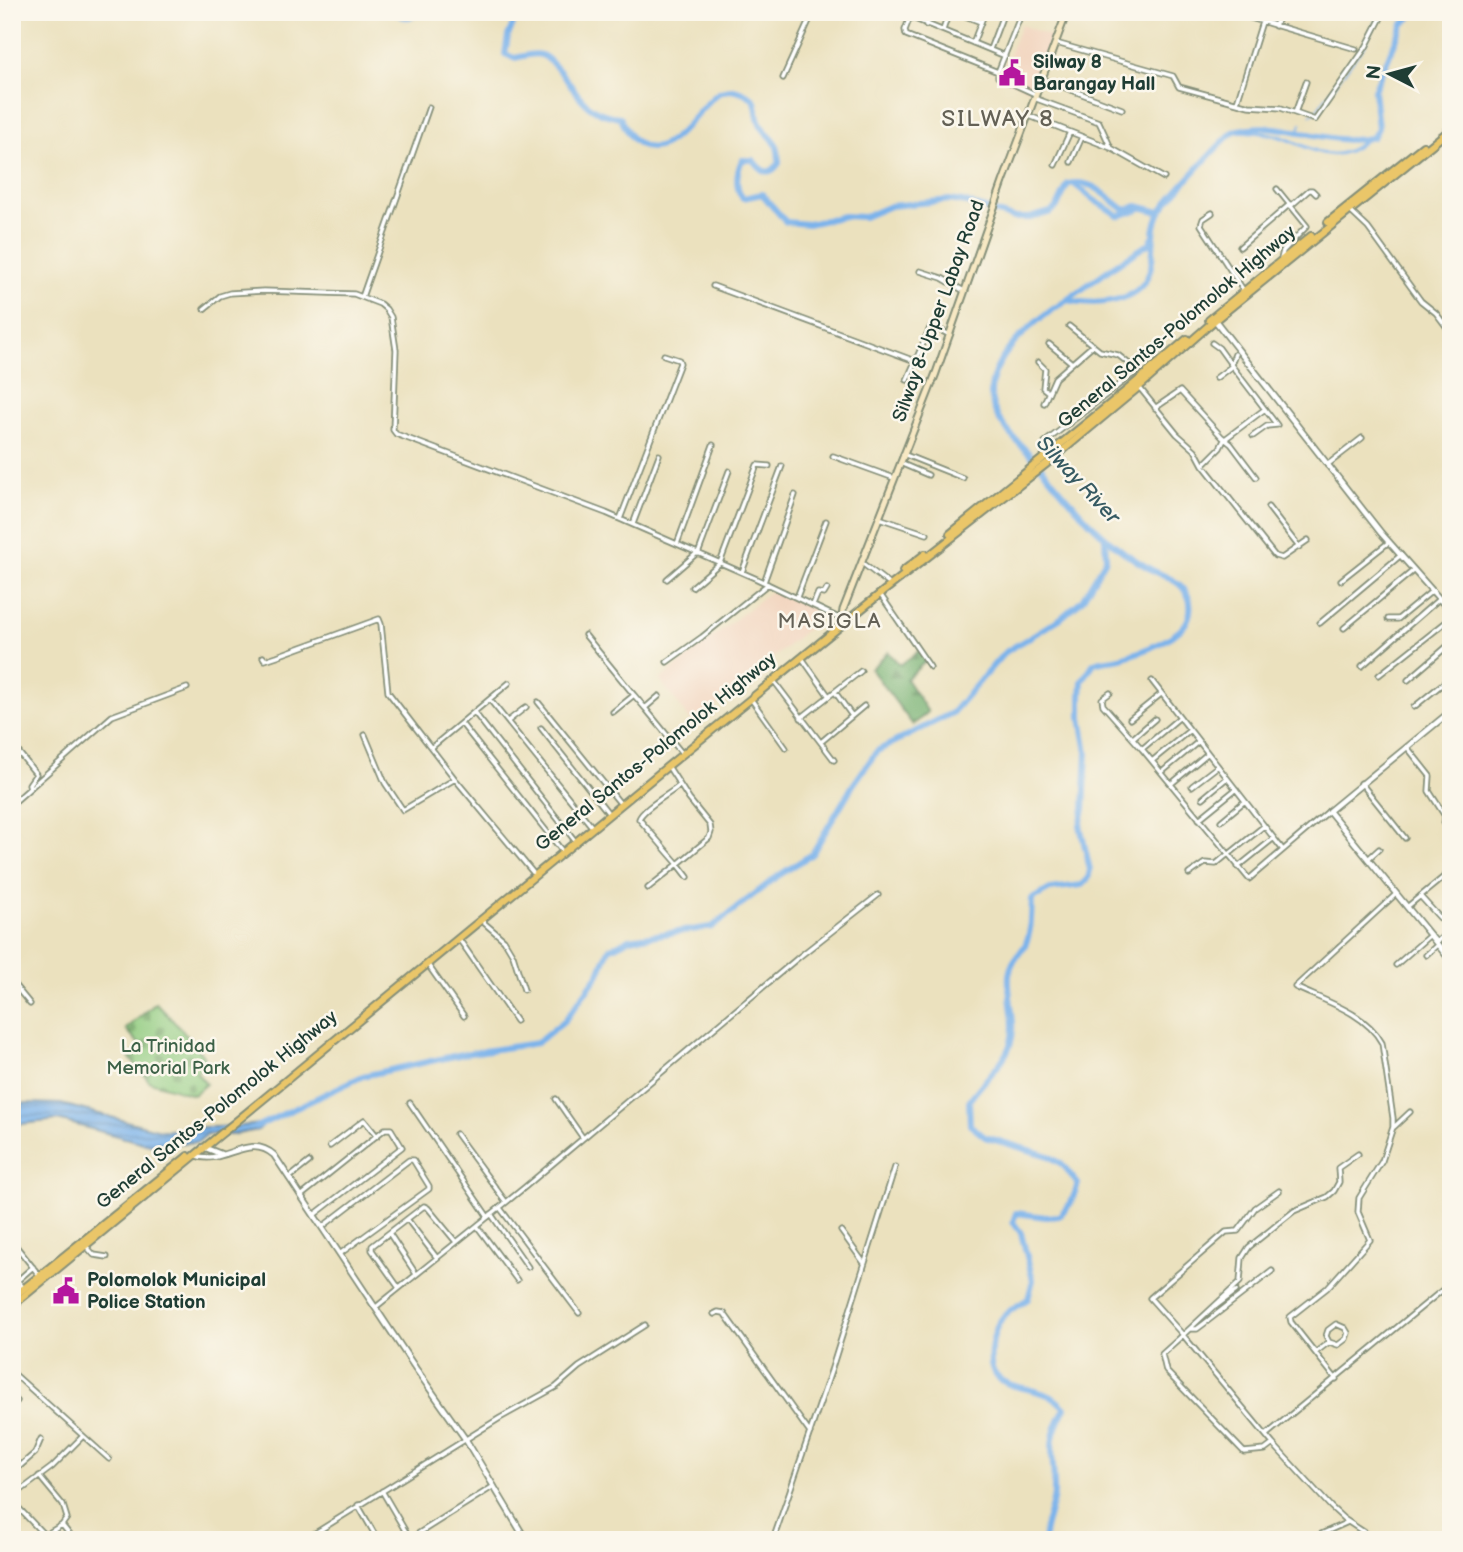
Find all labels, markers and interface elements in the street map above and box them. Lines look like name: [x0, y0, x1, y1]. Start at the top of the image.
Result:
north arrow: [1354, 38, 1424, 108]
place label: Silway 8 Barangay Hall: [1033, 51, 1155, 96]
public building icon: Silway 8 Barangay Hall: [997, 58, 1027, 88]
text: N: [1362, 64, 1387, 81]
district label: SILWAY 8: [941, 105, 1055, 133]
street label: Silway 8-Upper Labay Road: [888, 197, 990, 425]
street label: General Santos-Polomolok Highway: [1053, 220, 1301, 433]
water label: Silway River: [1031, 431, 1126, 530]
district label: MASIGLA: [778, 609, 882, 634]
street label: General Santos-Polomolok Highway: [531, 647, 781, 856]
street label: General Santos-Polomolok Highway: [92, 1005, 342, 1214]
park label: La Trinidad Memorial Park: [106, 1035, 231, 1080]
place label: Polomolok Municipal Police Station: [87, 1269, 266, 1314]
public building icon: Polomolok Municipal Police Station: [51, 1276, 81, 1306]

